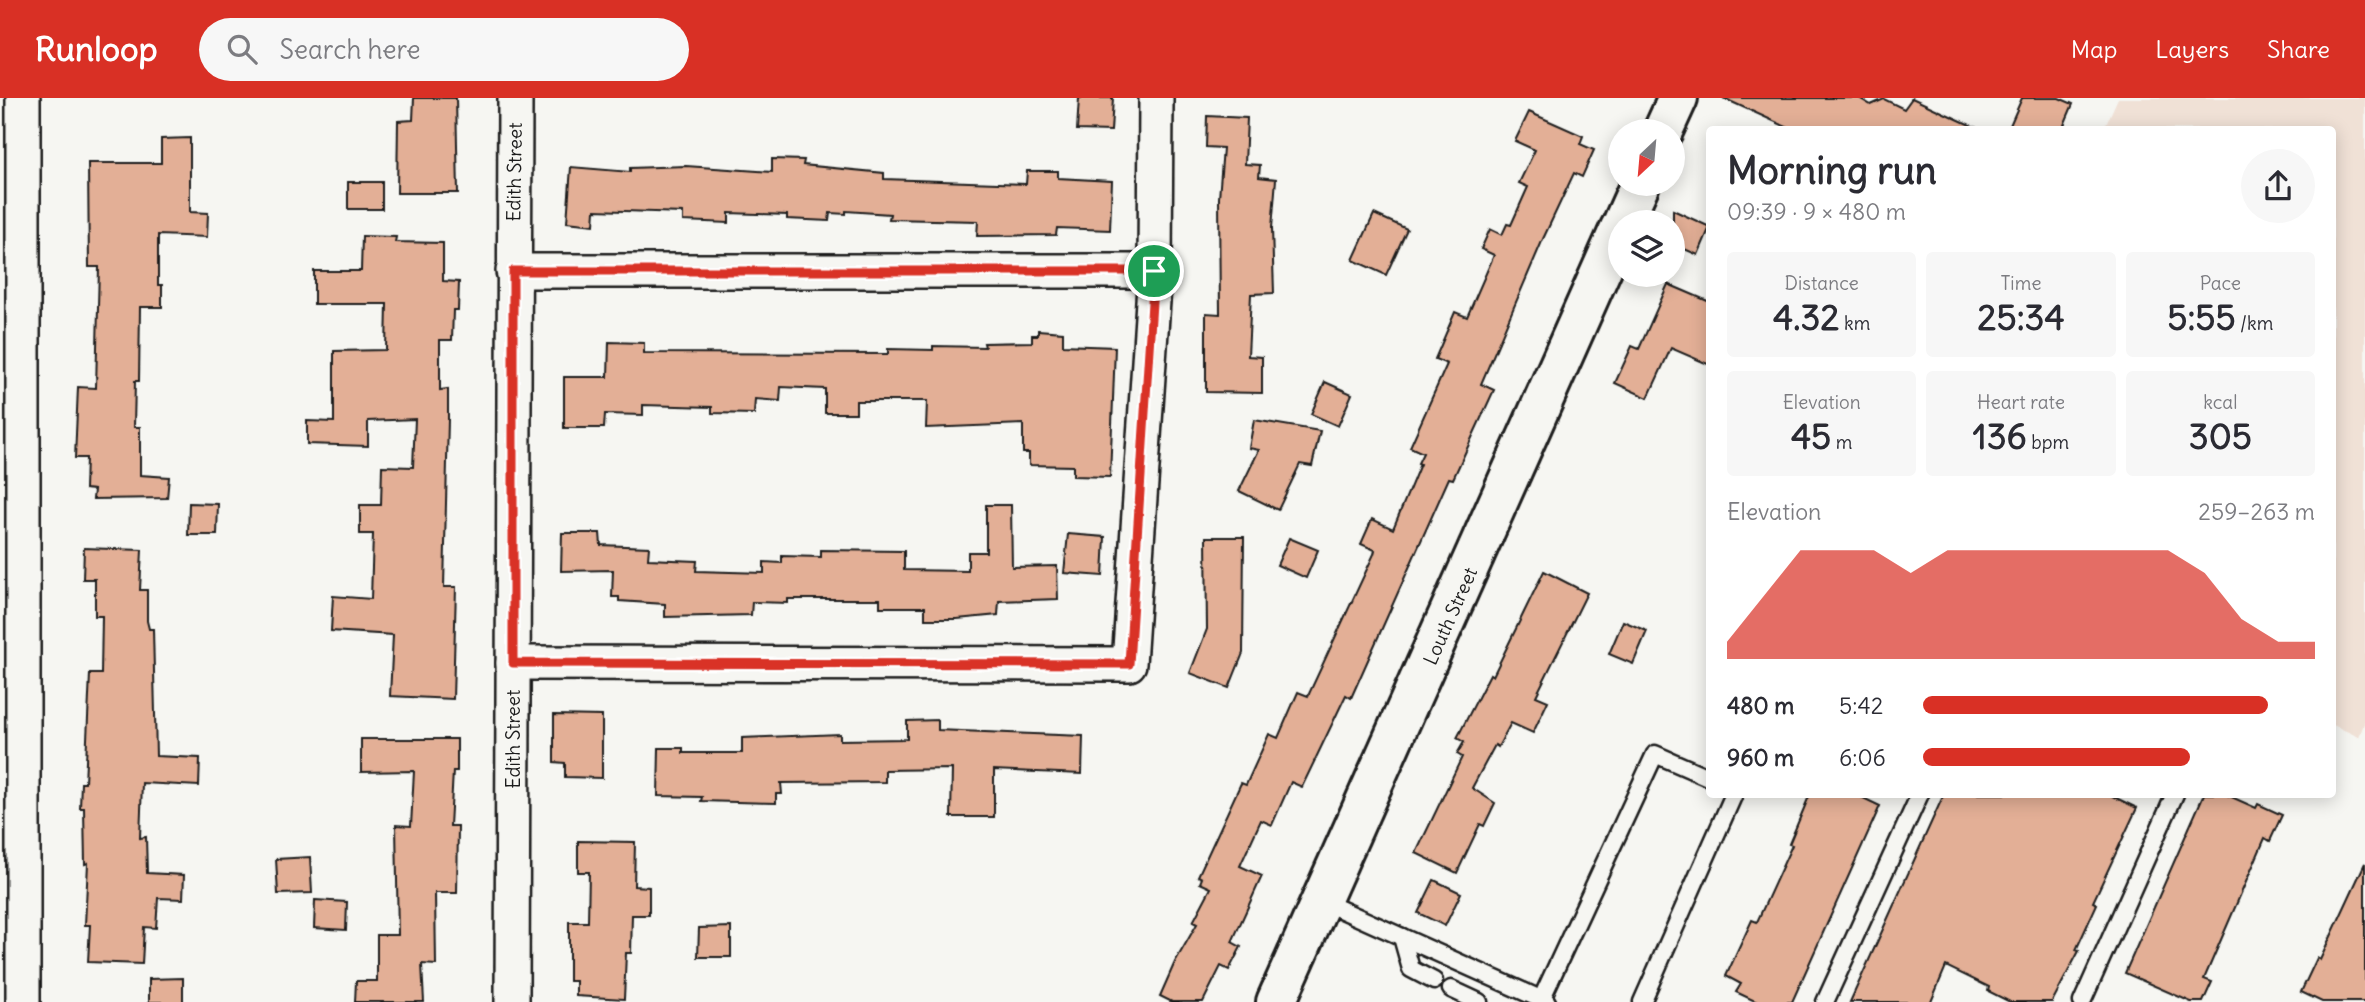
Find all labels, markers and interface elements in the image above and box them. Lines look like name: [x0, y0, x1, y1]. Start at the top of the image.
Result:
search box: [199, 18, 689, 81]
text: Runloop: [35, 28, 157, 70]
icon: search: [223, 30, 261, 68]
text: Search here: [279, 33, 420, 66]
text: Map: [2071, 34, 2117, 64]
text: Layers: [2155, 34, 2229, 64]
text: Share: [2267, 34, 2330, 64]
north arrow: [1608, 119, 1685, 196]
map controls: [1608, 119, 1685, 287]
street label: Edith Street: [501, 122, 527, 222]
text: Morning run: [1727, 147, 1937, 194]
button: share: [2241, 149, 2315, 223]
text: 09:39 · 9 × 480 m: [1727, 197, 1906, 226]
button: layers: [1608, 210, 1685, 287]
pin: [1124, 241, 1184, 301]
icon: arrive: [1135, 252, 1173, 290]
text: Distance: [1785, 271, 1859, 295]
text: Time: [2000, 271, 2042, 295]
text: Pace: [2200, 271, 2241, 295]
text: 4.32: [1773, 295, 1839, 339]
text: 25:34: [1977, 295, 2065, 339]
text: 5:55: [2167, 295, 2236, 339]
text: km: [1839, 311, 1870, 335]
text: /km: [2236, 311, 2273, 335]
text: Elevation: [1783, 390, 1861, 414]
text: Heart rate: [1977, 390, 2065, 414]
text: kcal: [2203, 390, 2237, 414]
text: 45: [1791, 414, 1831, 458]
text: 136: [1973, 414, 2027, 458]
text: 305: [2189, 414, 2252, 458]
text: m: [1831, 430, 1852, 454]
text: bpm: [2027, 430, 2069, 454]
text: Elevation: [1727, 497, 1821, 526]
text: 259–263 m: [2198, 497, 2315, 526]
street label: Louth Street: [1418, 563, 1482, 669]
street label: Edith Street: [501, 690, 525, 788]
text: 480 m: [1727, 691, 1794, 720]
text: 5:42: [1839, 691, 1883, 720]
text: 960 m: [1727, 743, 1794, 772]
text: 6:06: [1839, 743, 1886, 772]

